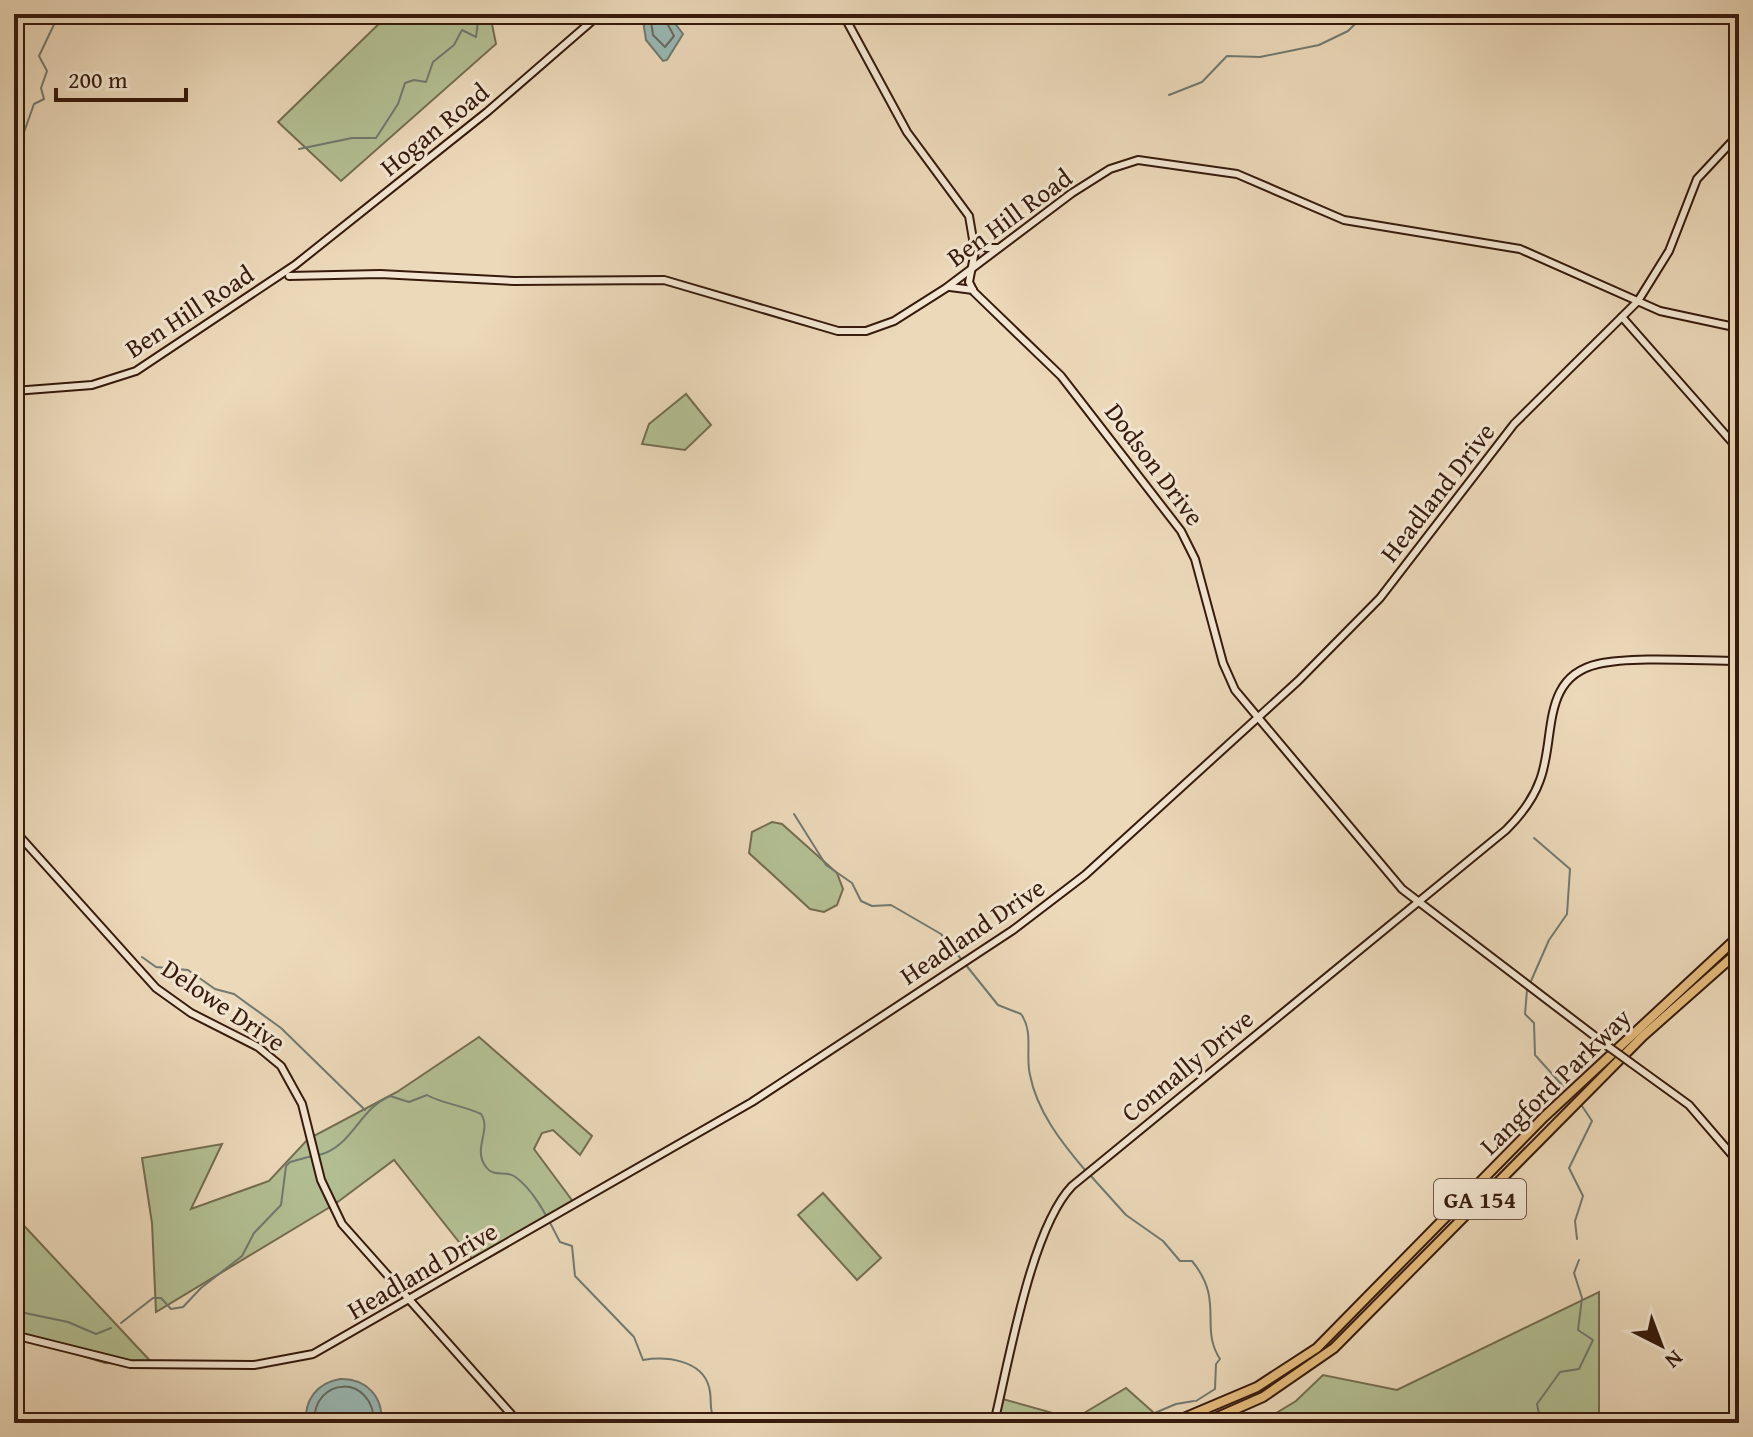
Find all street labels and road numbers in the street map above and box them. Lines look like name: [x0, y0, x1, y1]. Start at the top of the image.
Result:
street label: Hogan Road: [371, 73, 497, 185]
street label: Ben Hill Road: [938, 158, 1080, 276]
street label: Ben Hill Road: [117, 255, 261, 367]
street label: Dodson Drive: [1096, 394, 1214, 534]
street label: Headland Drive: [1370, 414, 1504, 570]
street label: Headland Drive: [892, 868, 1052, 994]
street label: Delowe Drive: [154, 949, 294, 1061]
street label: Langford Parkway: [1470, 998, 1640, 1164]
street label: Connally Drive: [1112, 999, 1262, 1131]
road number: GA 154: [1434, 1179, 1526, 1219]
street label: Headland Drive: [340, 1211, 504, 1329]

